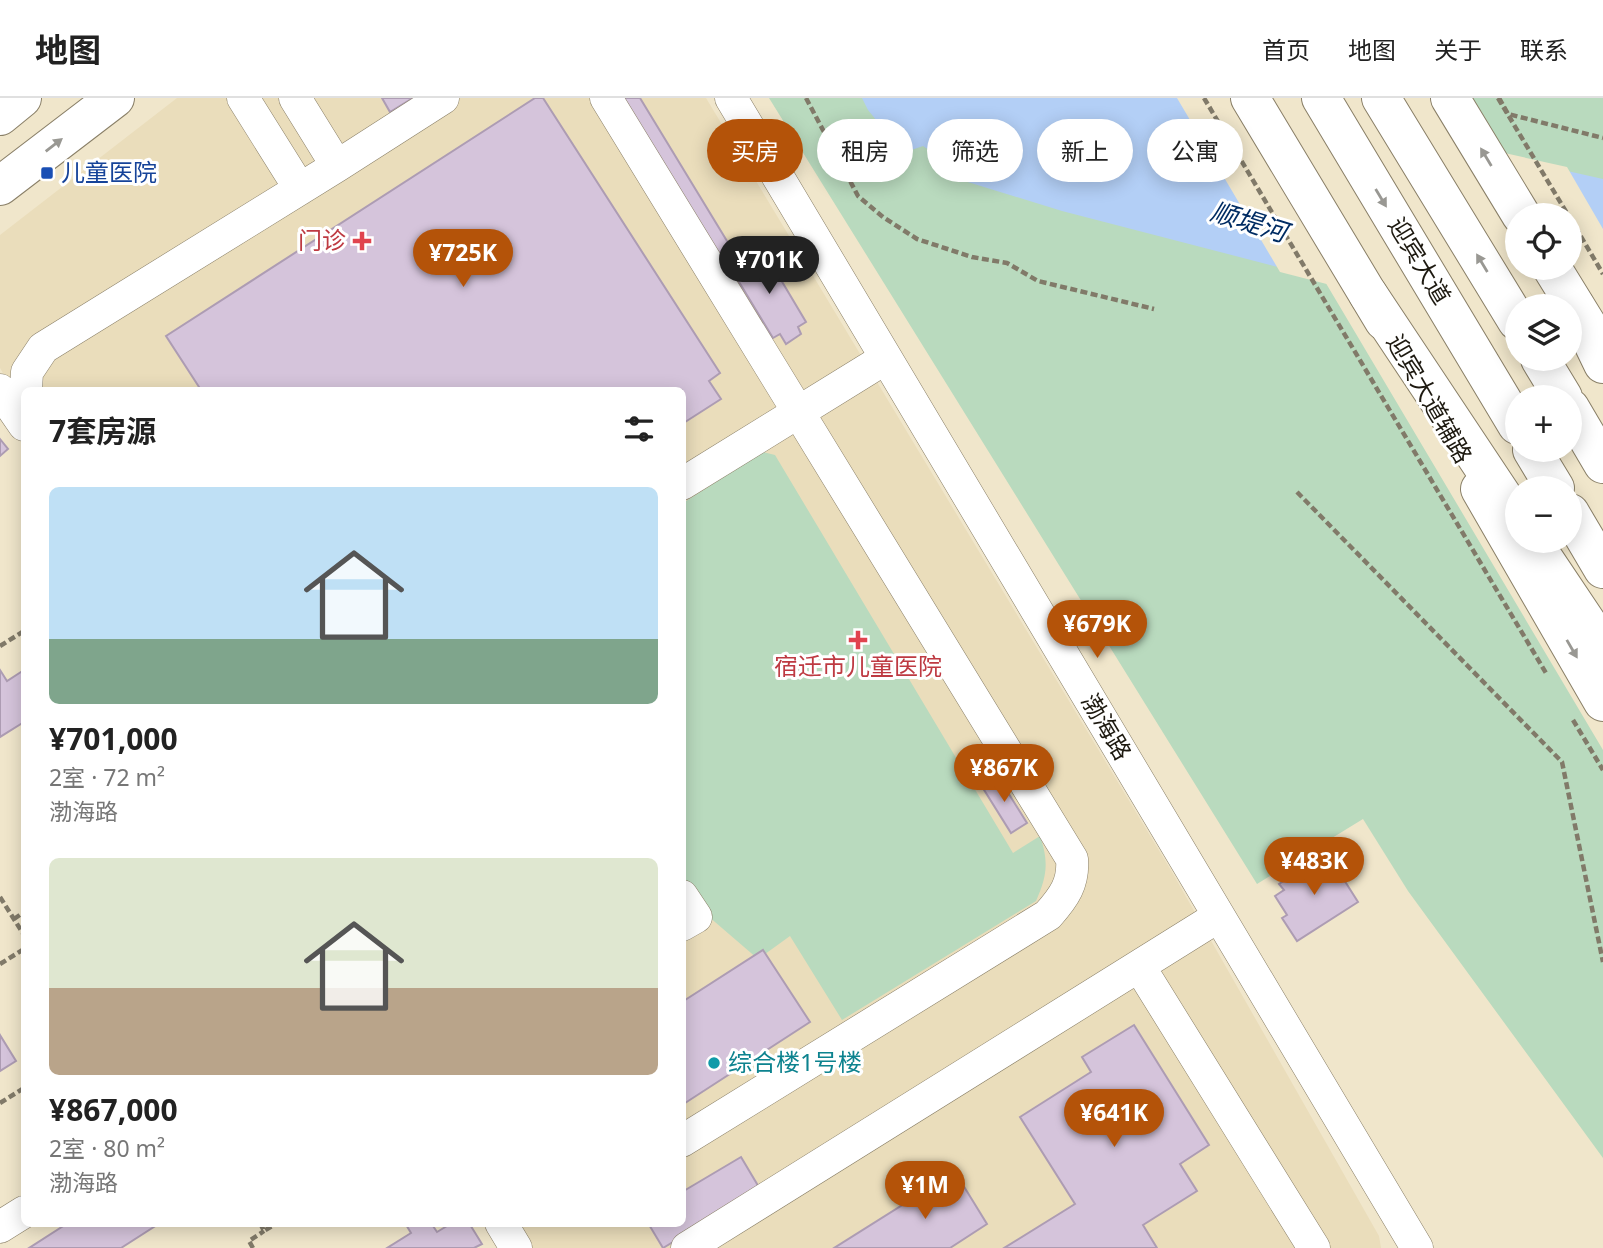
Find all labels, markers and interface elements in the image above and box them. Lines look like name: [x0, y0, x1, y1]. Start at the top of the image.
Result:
text: 地图: [35, 27, 101, 72]
text: 首页: [1262, 33, 1310, 66]
text: 地图: [1348, 33, 1396, 66]
text: 关于: [1434, 33, 1482, 66]
text: 联系: [1520, 33, 1568, 66]
chip: 买房: [707, 119, 803, 182]
chip: 租房: [817, 119, 913, 182]
chip: 筛选: [927, 119, 1023, 182]
chip: 新上: [1037, 119, 1133, 182]
chip: 公寓: [1147, 119, 1243, 182]
one-way arrow: [45, 138, 63, 152]
one-way arrow: [1479, 147, 1492, 166]
place label: 儿童医院: [61, 155, 157, 188]
marker: 儿童医院: [39, 165, 55, 181]
one-way arrow: [1375, 189, 1388, 208]
water label: 顺堤河: [1207, 192, 1297, 251]
map controls: [1505, 203, 1582, 553]
button: locate: [1505, 203, 1582, 280]
street label: 迎宾大道: [1381, 211, 1459, 310]
place label: 门诊: [298, 223, 346, 256]
pin: ¥725K: [414, 230, 512, 289]
marker: 门诊: [352, 231, 372, 251]
text: ¥725K: [429, 236, 497, 268]
pin: ¥701K: [720, 236, 818, 296]
text: ¥701K: [735, 243, 803, 275]
one-way arrow: [1475, 253, 1488, 272]
button: layers: [1505, 294, 1582, 371]
street label: 迎宾大道辅路: [1380, 328, 1481, 469]
button: +: [1505, 385, 1582, 462]
text: 7套房源: [49, 410, 156, 451]
icon: filters: [620, 410, 658, 448]
button: −: [1505, 476, 1582, 553]
icon: home: [291, 532, 417, 658]
pin: ¥679K: [1048, 601, 1146, 660]
text: ¥679K: [1063, 607, 1131, 639]
marker: 宿迁市儿童医院: [848, 630, 868, 650]
one-way arrow: [1566, 640, 1578, 659]
place label: 宿迁市儿童医院: [774, 649, 942, 682]
street label: 渤海路: [1075, 687, 1140, 766]
text: ¥701,000: [49, 718, 178, 759]
pin: ¥867K: [955, 744, 1053, 804]
text: ¥867K: [970, 751, 1038, 783]
text: 2室 · 72 m²: [49, 761, 165, 793]
text: 渤海路: [49, 795, 118, 827]
pin: ¥483K: [1265, 838, 1363, 897]
text: ¥483K: [1280, 844, 1348, 876]
icon: home: [291, 903, 417, 1029]
place label: 综合楼1号楼: [728, 1045, 862, 1078]
marker: 综合楼1号楼: [706, 1055, 722, 1071]
text: ¥867,000: [49, 1089, 178, 1130]
pin: ¥641K: [1065, 1090, 1163, 1149]
text: ¥641K: [1080, 1096, 1148, 1128]
text: 2室 · 80 m²: [49, 1132, 165, 1164]
pin: ¥1M: [891, 1162, 959, 1221]
text: 渤海路: [49, 1166, 118, 1198]
text: ¥1M: [901, 1168, 949, 1200]

